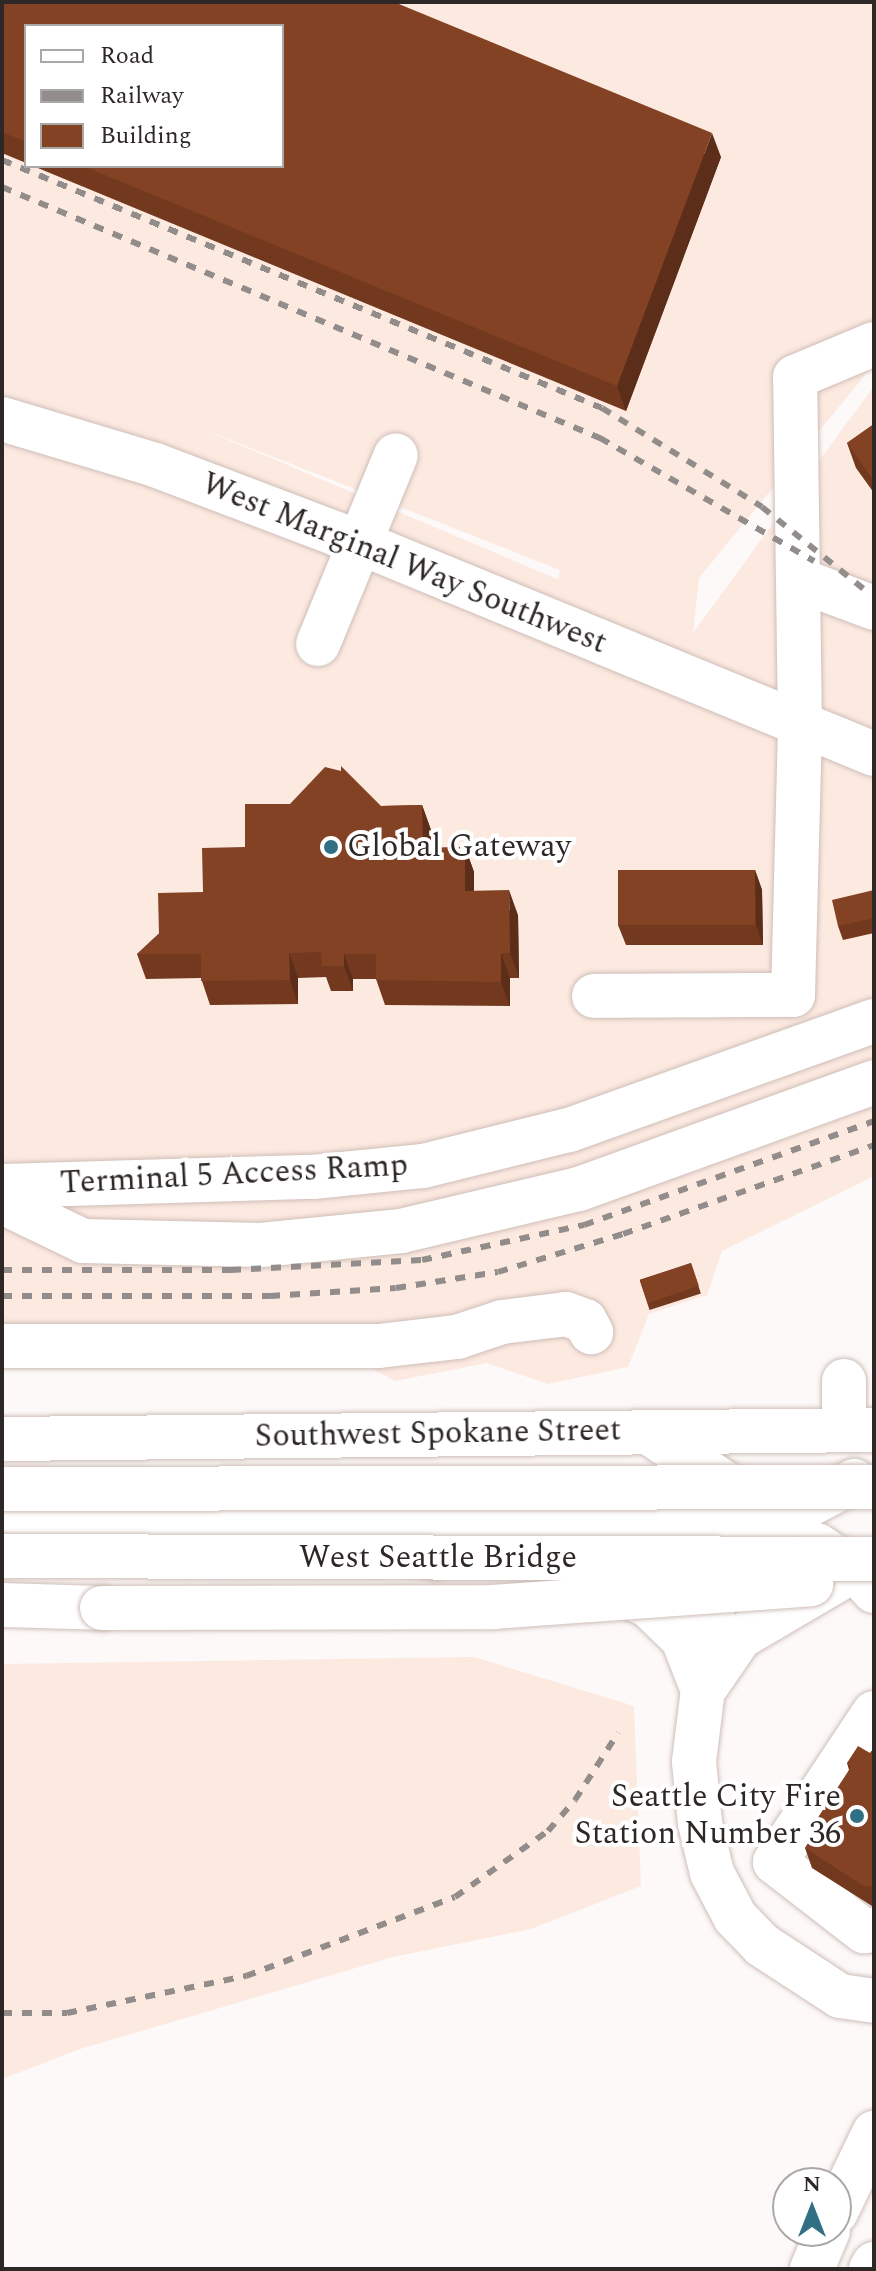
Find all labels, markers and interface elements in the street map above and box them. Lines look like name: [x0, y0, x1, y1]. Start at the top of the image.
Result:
legend: [24, 24, 284, 168]
text: Road: [100, 38, 154, 74]
text: Railway: [100, 78, 184, 114]
text: Building: [100, 118, 192, 154]
street label: West Marginal Way Southwest: [196, 465, 612, 663]
place label: Global Gateway: [347, 828, 571, 866]
marker: Global Gateway: [322, 838, 340, 856]
street label: Terminal 5 Access Ramp: [59, 1147, 409, 1203]
street label: Southwest Spokane Street: [254, 1412, 622, 1456]
street label: West Seattle Bridge: [299, 1539, 577, 1577]
place label: Seattle City Fire Station Number 36: [574, 1779, 841, 1854]
marker: Seattle City Fire Station Number 36: [848, 1807, 866, 1825]
north arrow: [772, 2167, 852, 2247]
text: N: [803, 2168, 821, 2201]

